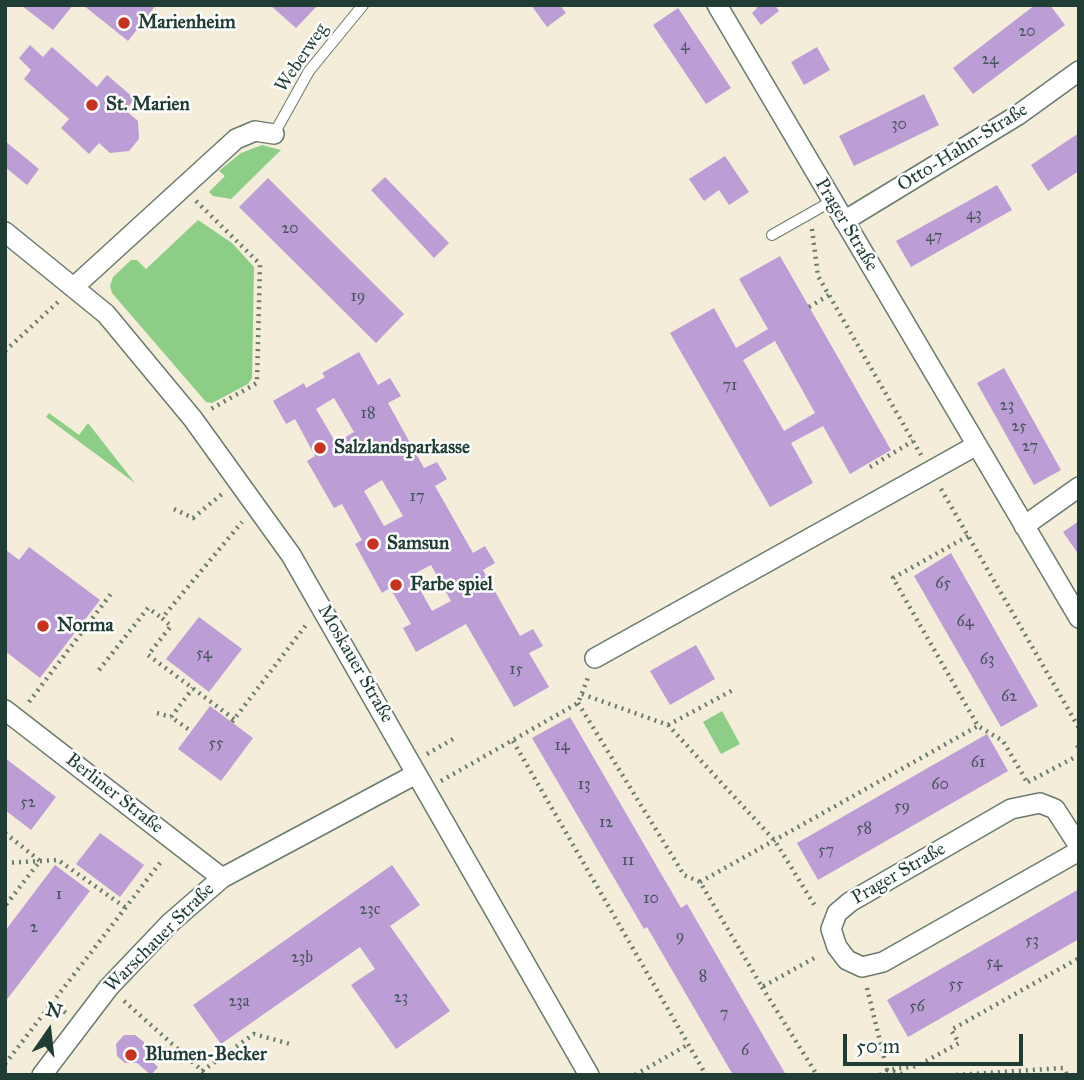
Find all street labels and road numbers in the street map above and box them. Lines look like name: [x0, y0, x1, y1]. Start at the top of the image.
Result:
street label: Weberweg: [271, 19, 333, 97]
street label: Otto-Hahn-Straße: [894, 99, 1032, 197]
street label: Prager Straße: [809, 174, 883, 276]
street label: Moskauer Straße: [312, 601, 398, 727]
street label: Berliner Straße: [61, 749, 167, 839]
street label: Prager Straße: [848, 838, 950, 910]
street label: Warschauer Straße: [100, 878, 220, 998]

